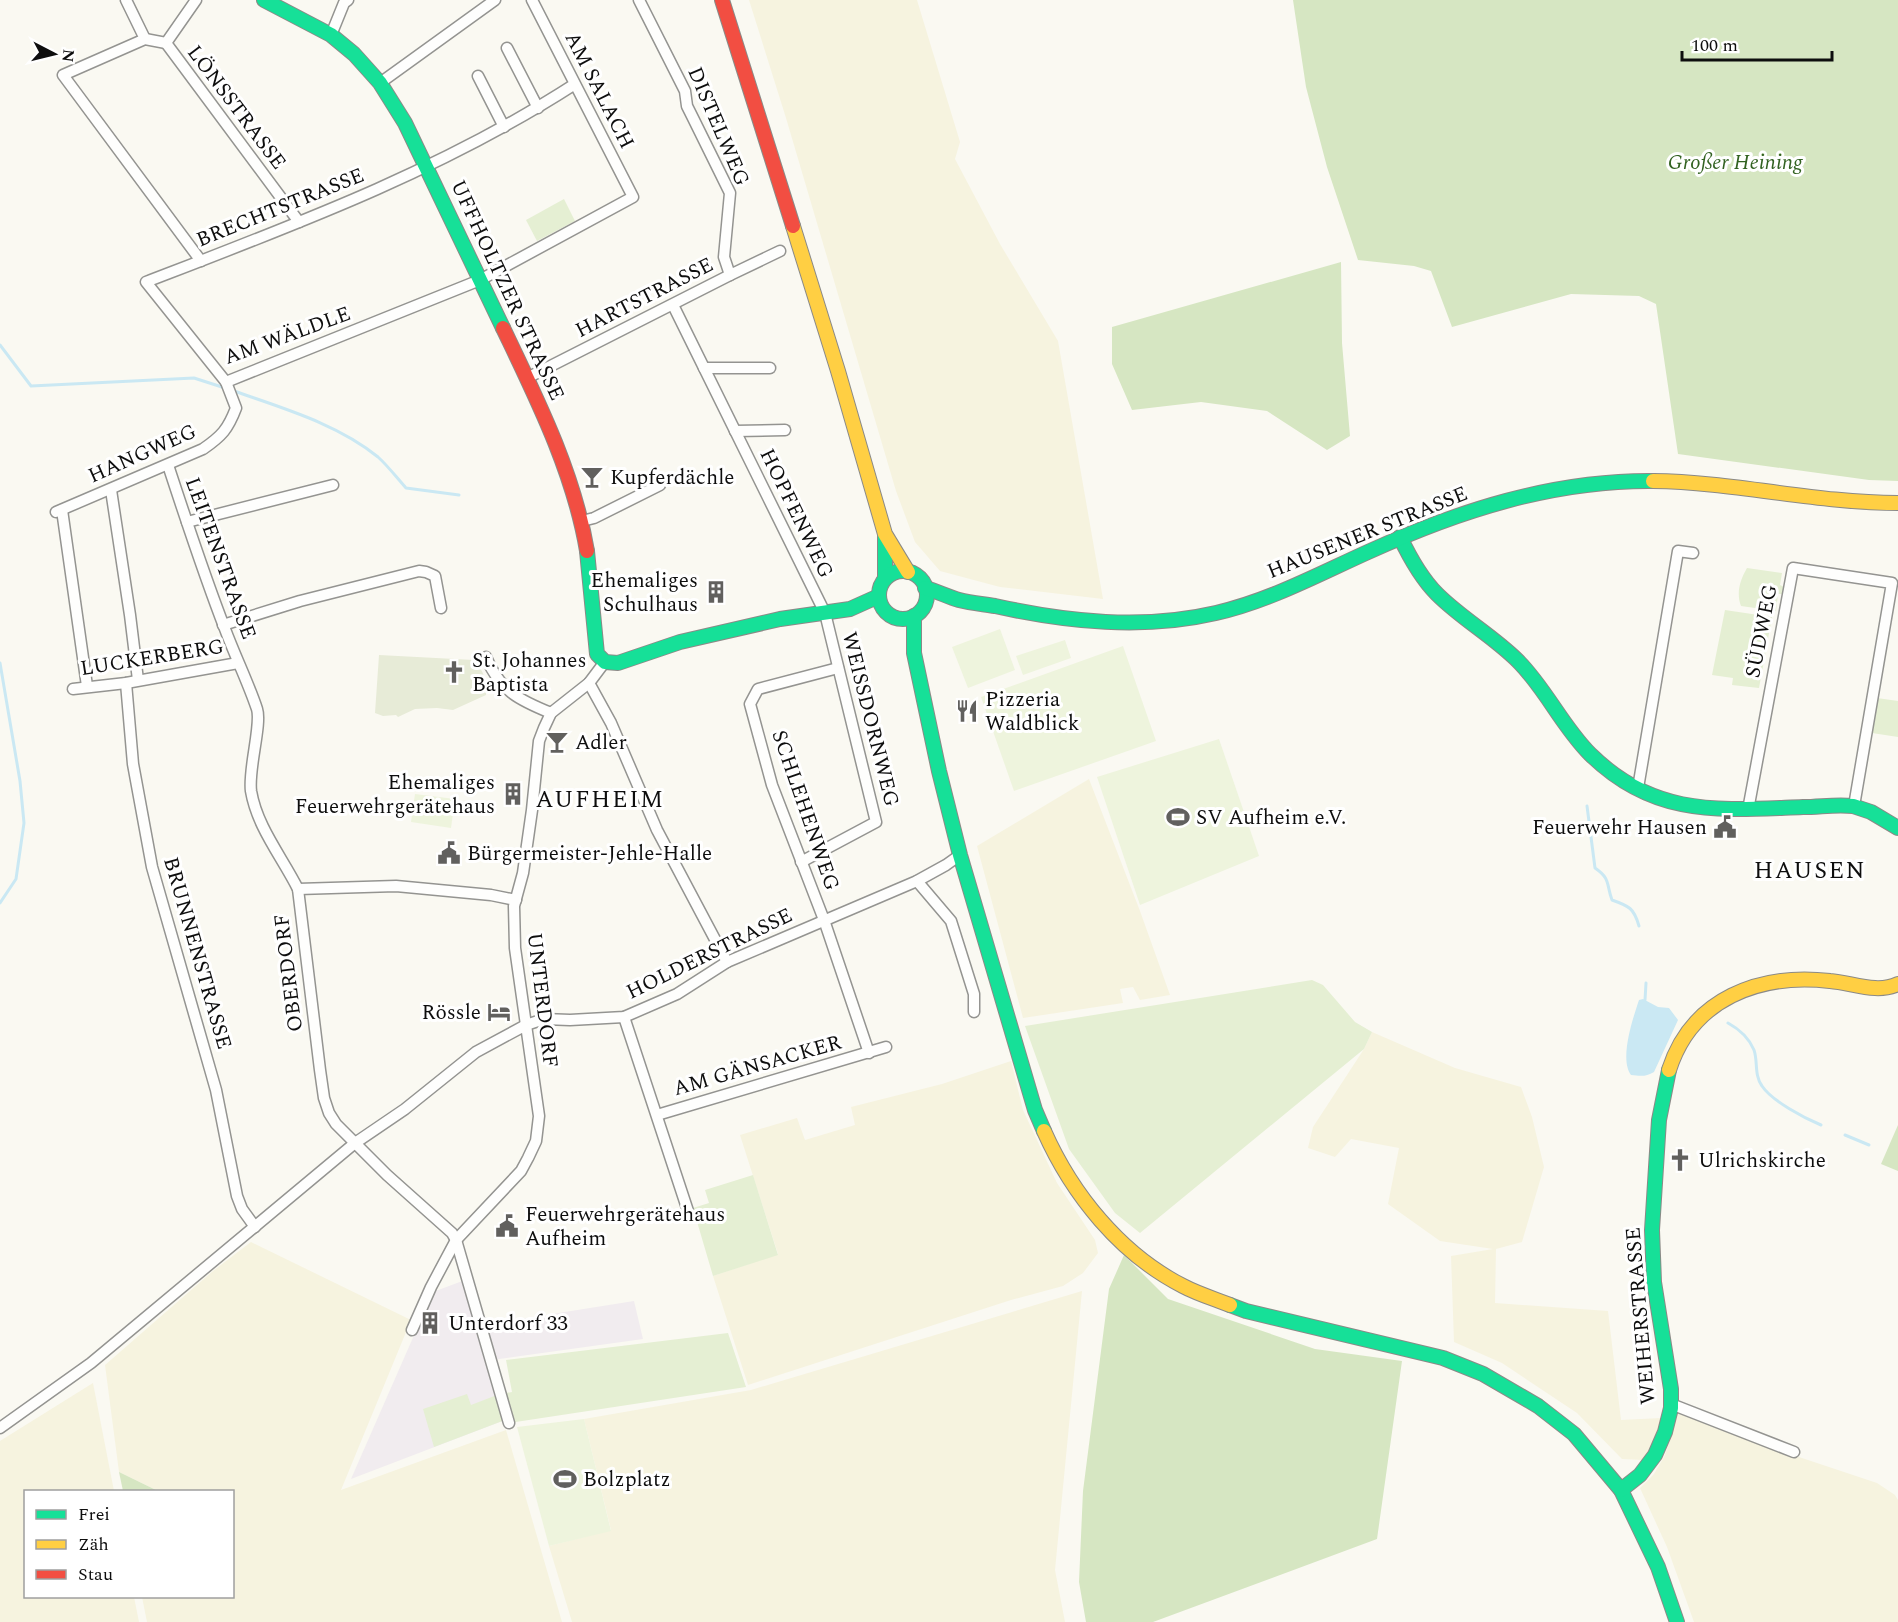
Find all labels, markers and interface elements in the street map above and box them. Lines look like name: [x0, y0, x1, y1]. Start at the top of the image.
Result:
north arrow: [24, 24, 84, 84]
scale bar: [1682, 24, 1832, 62]
street label: AM SALACH: [556, 26, 642, 155]
text: 100 m: [1691, 32, 1738, 59]
street label: LÖNSSTRASSE: [179, 38, 294, 177]
text: N: [55, 48, 81, 64]
street label: DISTELWEG: [679, 62, 758, 191]
park label: Großer Heining: [1668, 147, 1803, 179]
street label: BRECHTSTRASSE: [192, 160, 369, 256]
street label: UFFHOLTZER STRASSE: [442, 175, 572, 406]
street label: HARTSTRASSE: [570, 249, 719, 347]
street label: AM WÄLDLE: [219, 298, 355, 374]
street label: HANGWEG: [83, 416, 202, 492]
street label: HOPFENWEG: [751, 443, 841, 584]
place label: Kupferdächle: [610, 462, 734, 494]
bar icon: Kupferdächle: [579, 464, 605, 490]
street label: LEITENSTRASSE: [176, 473, 264, 644]
street label: HAUSENER STRASSE: [1262, 478, 1473, 588]
place label: Ehemaliges Schulhaus: [591, 565, 698, 621]
building icon: Ehemaliges Schulhaus: [703, 579, 729, 605]
street label: SÜDWEG: [1737, 582, 1787, 681]
street label: WEISSDORNWEG: [833, 628, 907, 810]
street label: LUCKERBERG: [78, 631, 226, 685]
place label: St. Johannes Baptista: [472, 645, 586, 701]
church icon: St. Johannes Baptista: [441, 659, 467, 685]
place label: Pizzeria Waldblick: [985, 684, 1080, 740]
restaurant icon: Pizzeria Waldblick: [954, 698, 980, 724]
street label: SCHLEHENWEG: [763, 726, 848, 895]
place label: Adler: [575, 727, 627, 759]
bar icon: Adler: [544, 729, 570, 755]
place label: Ehemaliges Feuerwehrgerätehaus: [295, 767, 495, 823]
building icon: Ehemaliges Feuerwehrgerätehaus: [500, 781, 526, 807]
district label: AUFHEIM: [535, 782, 665, 818]
place label: SV Aufheim e.V.: [1196, 802, 1346, 834]
sports icon: SV Aufheim e.V.: [1165, 804, 1191, 830]
place label: Feuerwehr Hausen: [1532, 812, 1707, 844]
public building icon: Feuerwehr Hausen: [1712, 814, 1738, 840]
place label: Bürgermeister-Jehle-Halle: [467, 838, 712, 870]
public building icon: Bürgermeister-Jehle-Halle: [436, 840, 462, 866]
street label: BRUNNENSTRASSE: [154, 853, 240, 1053]
district label: HAUSEN: [1754, 853, 1866, 889]
street label: HOLDERSTRASSE: [621, 900, 798, 1008]
street label: OBERDORF: [266, 912, 312, 1034]
street label: UNTERDORF: [518, 931, 566, 1069]
place label: Rössle: [422, 997, 481, 1029]
hotel icon: Rössle: [486, 999, 512, 1025]
street label: AM GÄNSACKER: [670, 1027, 845, 1105]
place label: Ulrichskirche: [1698, 1145, 1826, 1177]
church icon: Ulrichskirche: [1667, 1147, 1693, 1173]
place label: Feuerwehrgerätehaus Aufheim: [525, 1199, 725, 1255]
public building icon: Feuerwehrgerätehaus Aufheim: [494, 1213, 520, 1239]
street label: WEIHERSTRASSE: [1617, 1226, 1665, 1406]
place label: Unterdorf 33: [448, 1308, 568, 1340]
building icon: Unterdorf 33: [417, 1310, 443, 1336]
place label: Bolzplatz: [583, 1464, 671, 1496]
sports icon: Bolzplatz: [552, 1466, 578, 1492]
legend: [24, 1490, 234, 1598]
text: Frei: [78, 1501, 110, 1528]
text: Zäh: [78, 1531, 109, 1558]
text: Stau: [78, 1561, 113, 1588]

